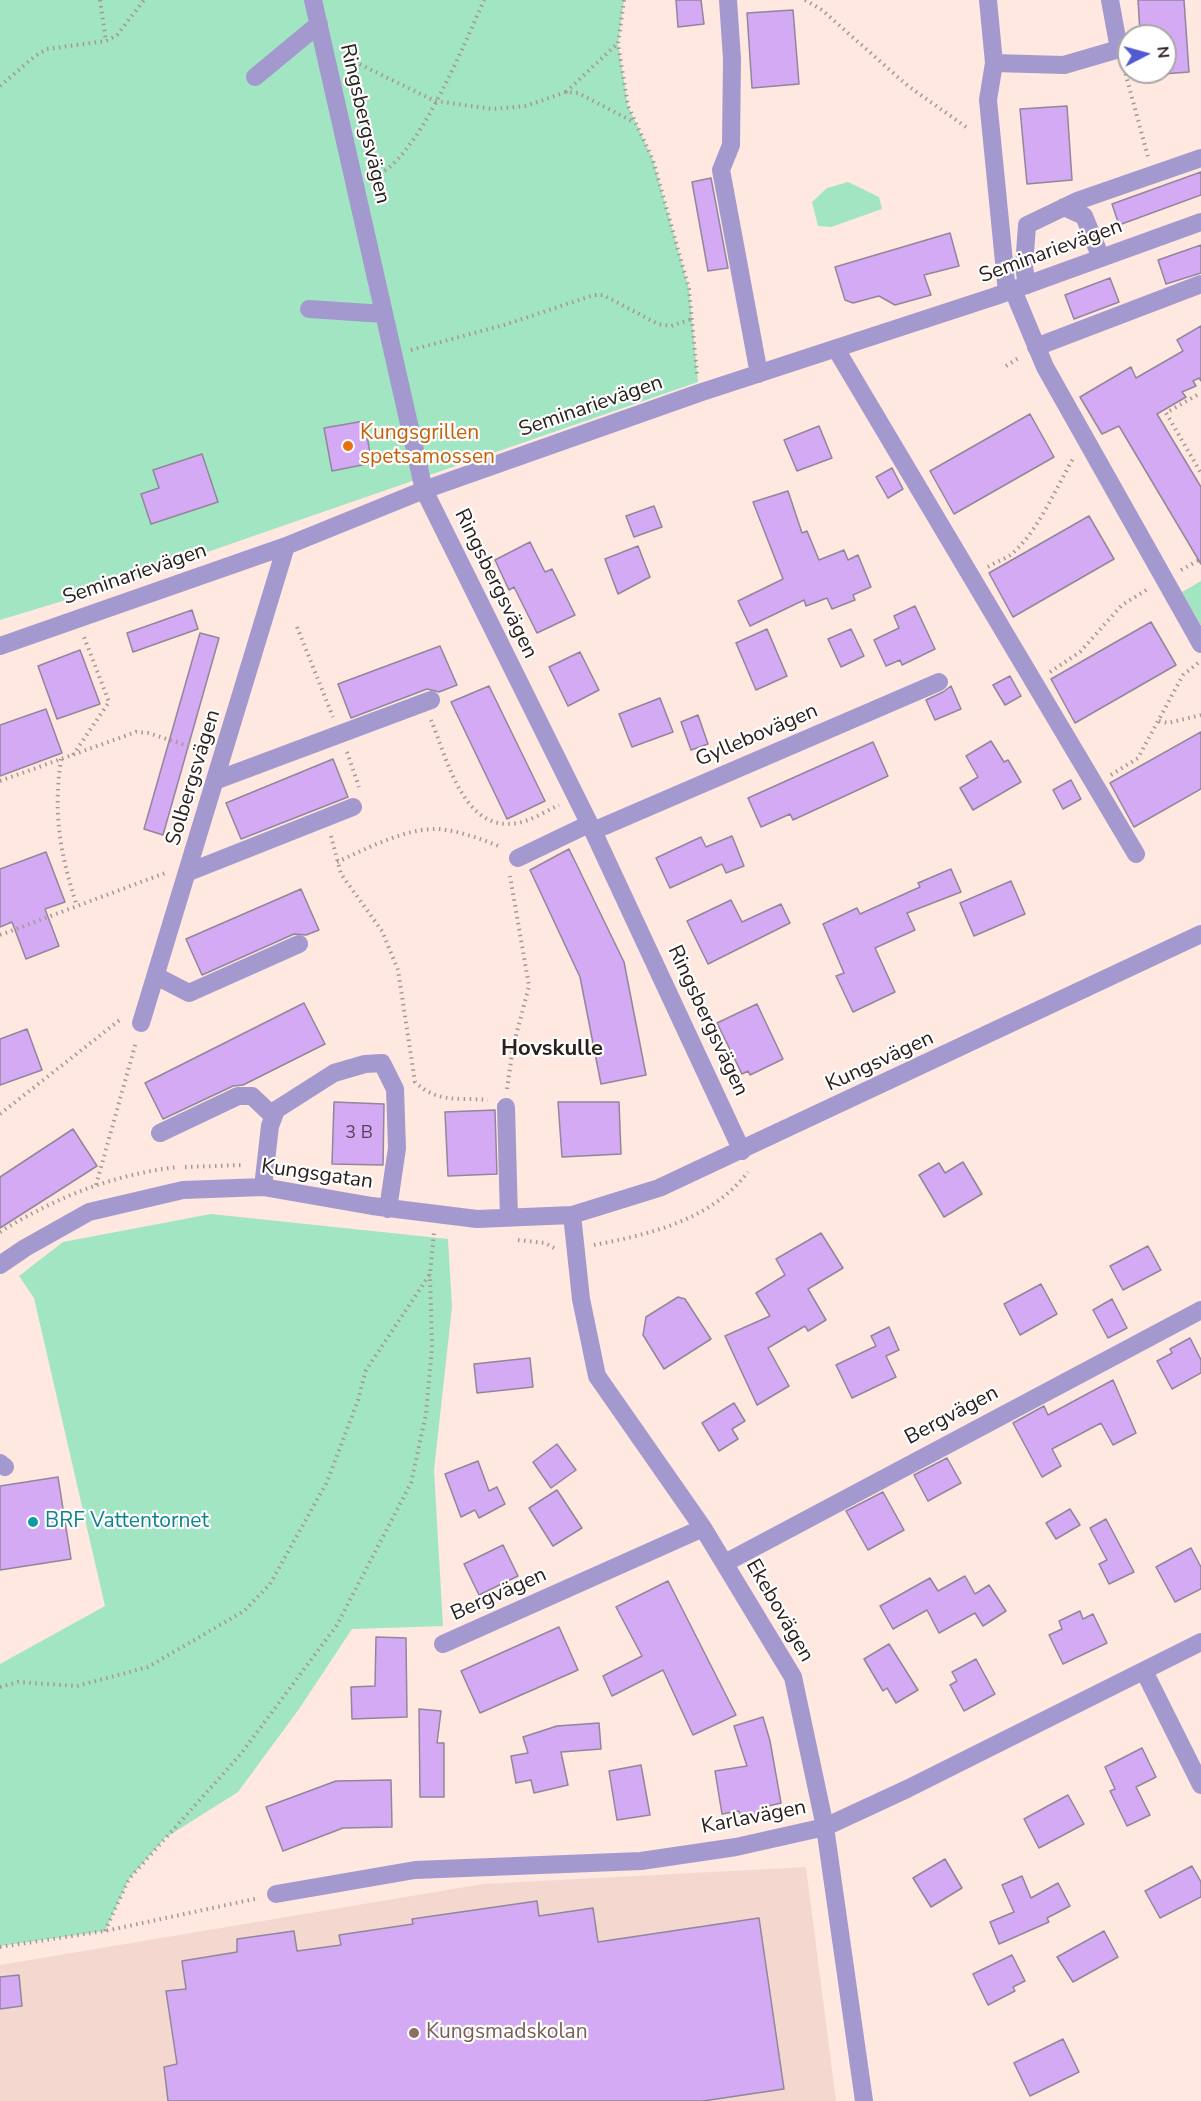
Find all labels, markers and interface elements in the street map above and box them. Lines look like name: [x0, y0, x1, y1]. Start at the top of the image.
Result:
north arrow: [1117, 24, 1177, 84]
street label: Ringsbergsvägen: [333, 42, 395, 206]
text: N: [1151, 45, 1174, 59]
street label: Seminarievägen: [976, 214, 1126, 290]
street label: Seminarievägen: [516, 371, 666, 443]
place label: Kungsgrillen spetsamossen: [360, 421, 495, 471]
marker: Kungsgrillen spetsamossen: [341, 439, 355, 453]
street label: Ringsbergsvägen: [448, 505, 542, 663]
street label: Seminarievägen: [60, 539, 210, 611]
street label: Gyllebovägen: [692, 699, 822, 773]
street label: Solbergsvägen: [161, 707, 227, 849]
street label: Ringsbergsvägen: [661, 942, 753, 1100]
street label: Kungsvägen: [822, 1026, 938, 1098]
district label: Hovskulle: [501, 1037, 603, 1063]
house number: 3 B: [345, 1123, 373, 1145]
street label: Kungsgatan: [259, 1155, 375, 1195]
street label: Bergvägen: [901, 1381, 1003, 1451]
place label: BRF Vattentornet: [45, 1509, 209, 1535]
marker: BRF Vattentornet: [26, 1515, 40, 1529]
street label: Ekebovägen: [739, 1555, 819, 1667]
street label: Bergvägen: [447, 1563, 551, 1627]
street label: Karlavägen: [699, 1796, 809, 1840]
place label: Kungsmadskolan: [426, 2020, 588, 2046]
marker: Kungsmadskolan: [407, 2026, 421, 2040]

